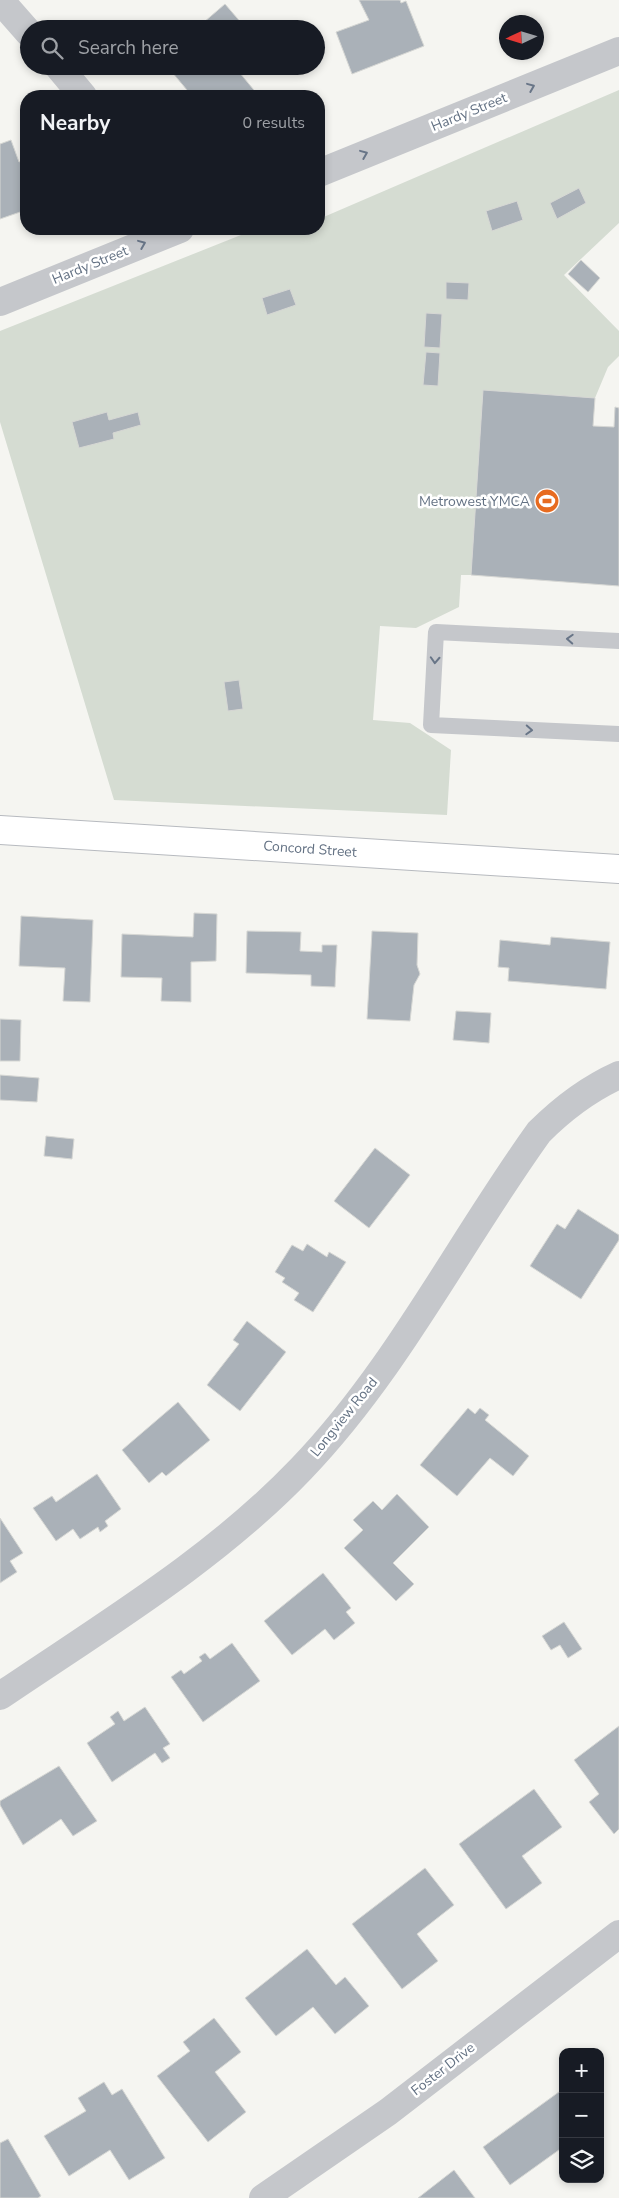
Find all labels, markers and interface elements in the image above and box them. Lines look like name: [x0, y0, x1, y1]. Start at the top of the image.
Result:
north arrow: [499, 15, 544, 60]
search box: [20, 20, 325, 75]
icon: search: [38, 34, 66, 62]
text: Search here: [78, 35, 179, 61]
one-way arrow: [526, 83, 535, 93]
street label: Hardy Street: [428, 88, 510, 136]
text: Nearby: [40, 109, 110, 137]
text: 0 results: [243, 112, 305, 134]
one-way arrow: [359, 150, 368, 161]
one-way arrow: [138, 240, 146, 250]
street label: Hardy Street: [49, 241, 131, 289]
sports icon: Metrowest YMCA: [534, 488, 560, 514]
place label: Metrowest YMCA: [419, 492, 530, 511]
one-way arrow: [566, 633, 574, 644]
one-way arrow: [429, 656, 440, 664]
one-way arrow: [525, 724, 533, 735]
street label: Concord Street: [263, 836, 357, 862]
street label: Longview Road: [306, 1373, 382, 1461]
street label: Foster Drive: [407, 2038, 479, 2100]
map controls: [559, 2048, 604, 2183]
button: +: [559, 2048, 604, 2093]
button: −: [559, 2093, 604, 2138]
button: layers: [559, 2138, 604, 2183]

